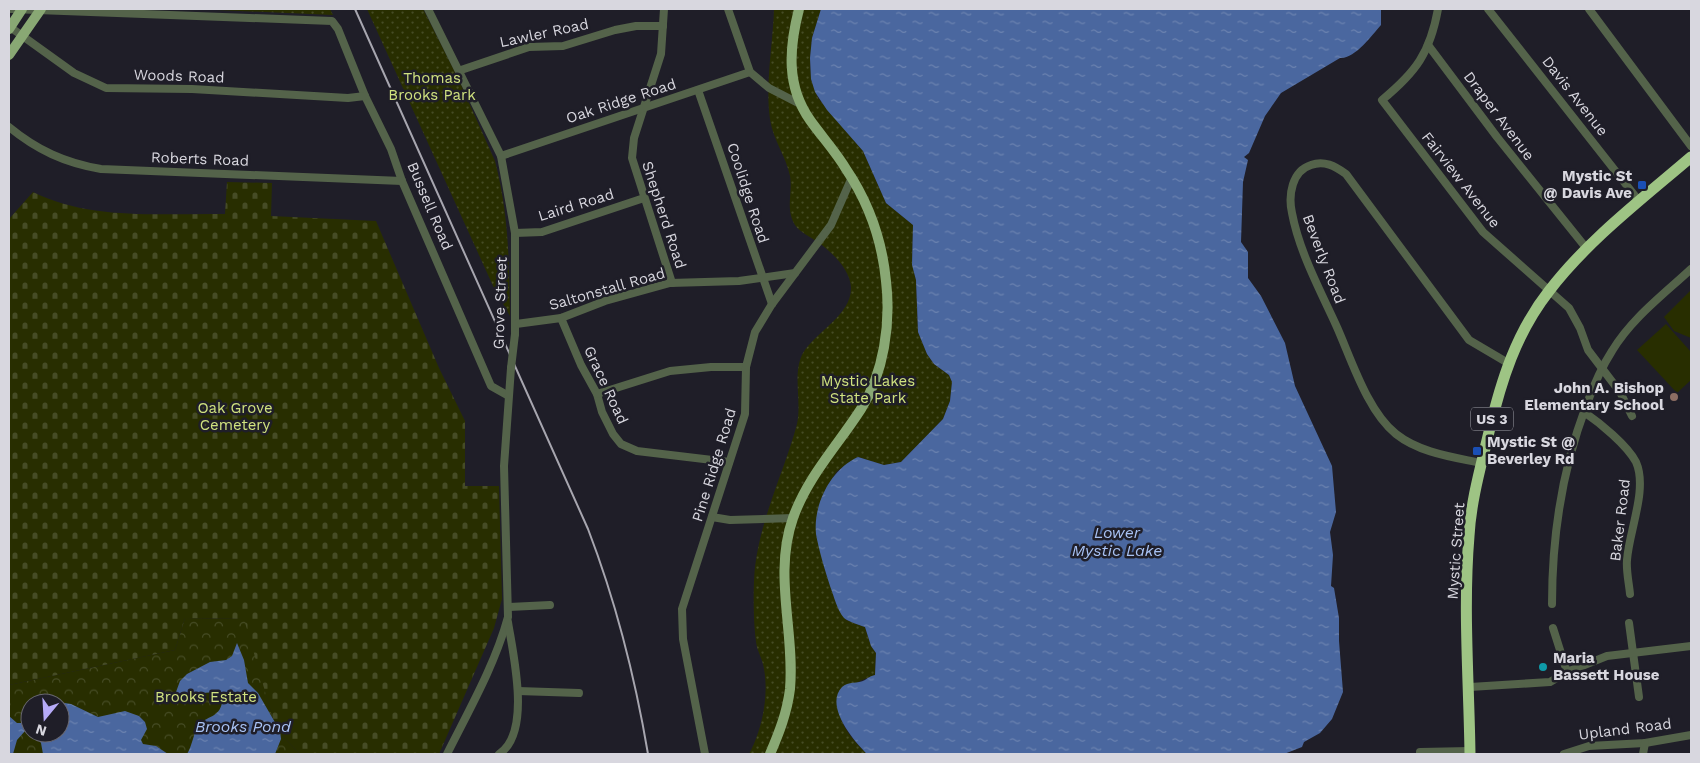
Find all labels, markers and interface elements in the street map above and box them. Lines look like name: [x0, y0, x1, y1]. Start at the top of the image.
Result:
street label: Lawler Road: [498, 15, 590, 51]
street label: Davis Avenue: [1538, 53, 1612, 139]
street label: Woods Road: [133, 65, 225, 87]
street label: Draper Avenue: [1460, 68, 1538, 164]
park label: Thomas Brooks Park: [388, 69, 476, 104]
street label: Oak Ridge Road: [564, 75, 678, 127]
street label: Fairview Avenue: [1418, 128, 1504, 232]
street label: Coolidge Road: [723, 140, 773, 246]
street label: Roberts Road: [151, 148, 249, 170]
street label: Bussell Road: [403, 159, 457, 253]
street label: Shepherd Road: [638, 159, 690, 271]
place label: Mystic St @ Davis Ave: [1544, 167, 1632, 202]
marker: Mystic St @ Davis Ave: [1636, 179, 1648, 191]
street label: Laird Road: [536, 185, 616, 225]
street label: Beverly Road: [1299, 212, 1349, 306]
street label: Grove Street: [489, 256, 511, 350]
street label: Saltonstall Road: [547, 264, 667, 314]
street label: Grace Road: [580, 343, 632, 427]
park label: Mystic Lakes State Park: [821, 372, 915, 407]
place label: John A. Bishop Elementary School: [1524, 379, 1664, 414]
marker: John A. Bishop Elementary School: [1668, 391, 1680, 403]
park label: Oak Grove Cemetery: [197, 399, 273, 434]
street label: Pine Ridge Road: [688, 406, 740, 524]
road number: US 3: [1471, 408, 1513, 430]
place label: Mystic St @ Beverley Rd: [1487, 433, 1575, 468]
marker: Mystic St @ Beverley Rd: [1471, 445, 1483, 457]
street label: Baker Road: [1606, 478, 1634, 562]
street label: Mystic Street: [1444, 501, 1468, 600]
water label: Lower Mystic Lake: [1072, 523, 1162, 560]
place label: Maria Bassett House: [1553, 649, 1660, 684]
marker: Maria Bassett House: [1537, 661, 1549, 673]
park label: Brooks Estate: [155, 688, 257, 706]
north arrow: [20, 693, 70, 743]
street label: Upland Road: [1578, 714, 1672, 744]
water label: Brooks Pond: [195, 717, 292, 736]
text: N: [34, 721, 48, 740]

